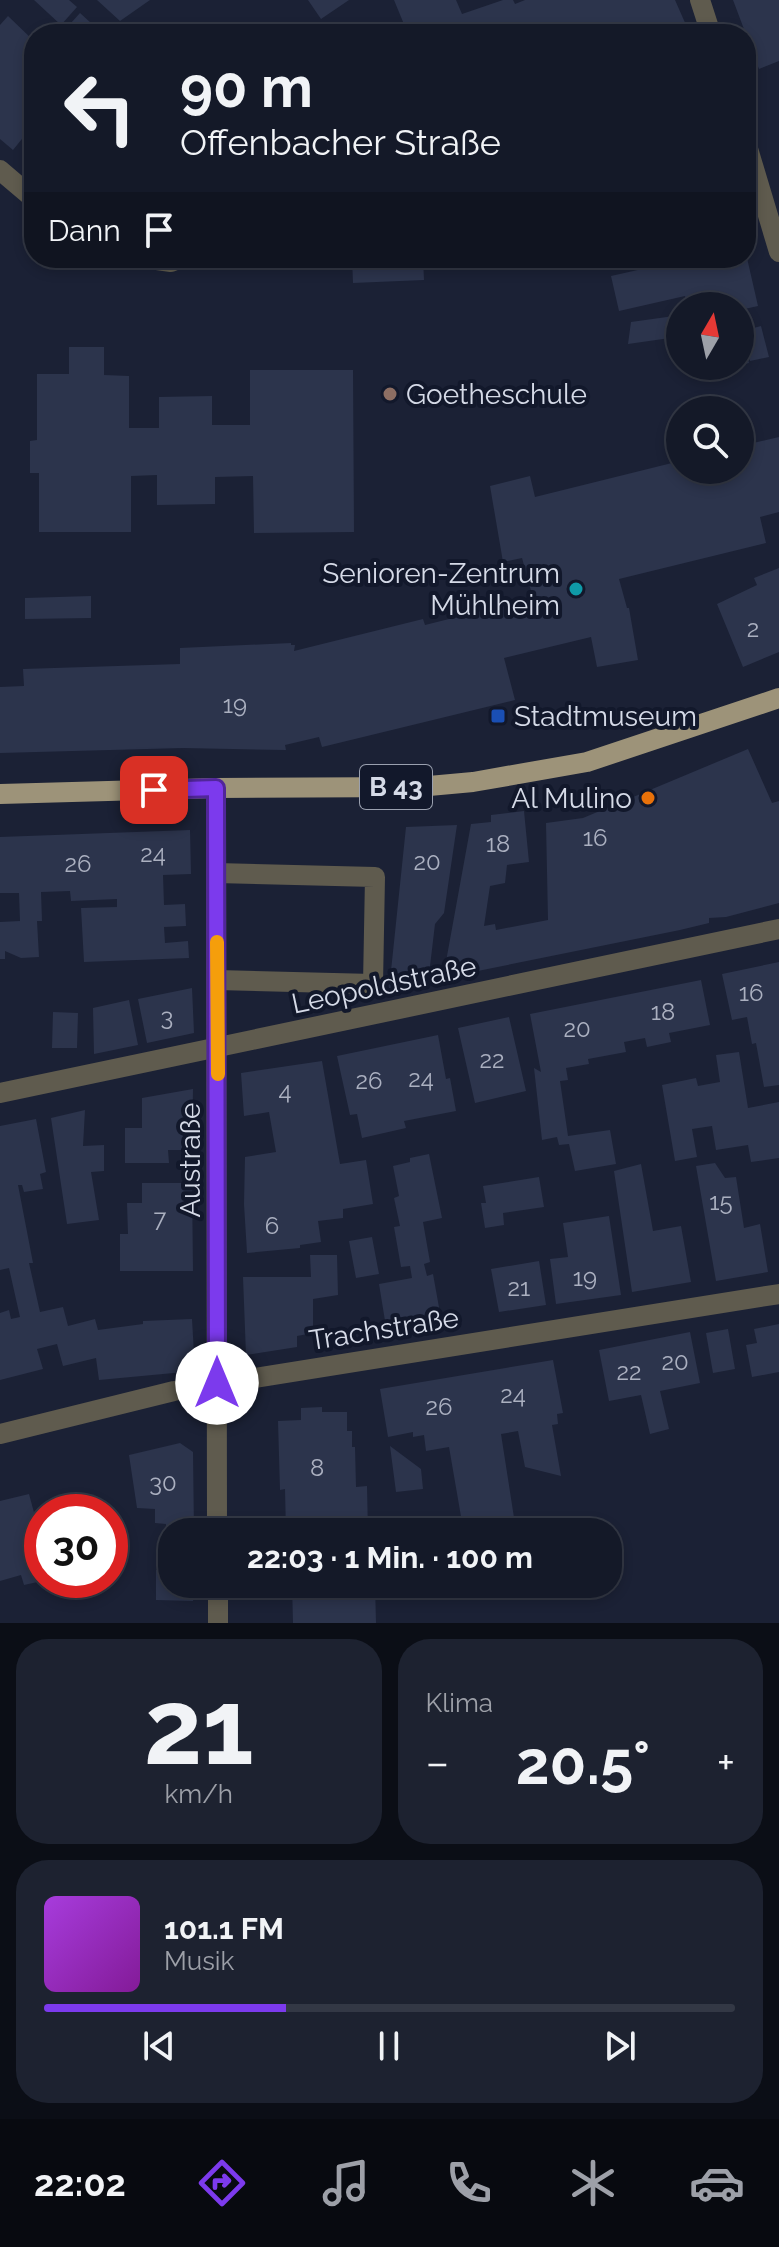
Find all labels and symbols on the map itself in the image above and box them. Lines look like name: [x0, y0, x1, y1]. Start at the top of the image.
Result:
north arrow: [666, 292, 754, 380]
place label: Goetheschule: [406, 378, 587, 411]
marker: Goetheschule: [381, 385, 399, 403]
place label: Senioren-Zentrum Mühlheim: [322, 557, 560, 622]
marker: Senioren-Zentrum Mühlheim: [567, 580, 585, 598]
house number: 2: [747, 614, 759, 643]
house number: 19: [223, 690, 247, 719]
place label: Stadtmuseum: [514, 700, 697, 733]
marker: Stadtmuseum: [489, 707, 507, 725]
pin: [120, 756, 188, 824]
road number: B 43: [360, 765, 432, 809]
place label: Al Mulino: [511, 782, 632, 815]
marker: Al Mulino: [639, 789, 657, 807]
house number: 16: [583, 823, 607, 852]
house number: 18: [486, 829, 510, 858]
house number: 24: [140, 839, 166, 868]
house number: 20: [413, 847, 441, 876]
house number: 26: [65, 849, 91, 878]
street label: Leopoldstraße: [289, 949, 479, 1021]
house number: 16: [739, 978, 763, 1007]
house number: 18: [651, 997, 675, 1026]
house number: 3: [161, 1002, 173, 1031]
house number: 20: [563, 1014, 591, 1043]
house number: 22: [479, 1045, 505, 1074]
house number: 24: [408, 1064, 434, 1093]
house number: 26: [356, 1066, 382, 1095]
house number: 4: [278, 1076, 292, 1105]
street label: Austraße: [174, 1102, 207, 1218]
house number: 15: [709, 1187, 733, 1216]
house number: 7: [154, 1204, 167, 1233]
house number: 6: [265, 1211, 279, 1240]
house number: 19: [573, 1263, 597, 1292]
house number: 21: [508, 1273, 530, 1302]
street label: Trachstraße: [307, 1301, 461, 1357]
position arrow: [175, 1341, 259, 1425]
house number: 20: [661, 1347, 689, 1376]
house number: 22: [616, 1357, 642, 1386]
house number: 24: [500, 1380, 526, 1409]
house number: 26: [426, 1392, 452, 1421]
house number: 8: [310, 1453, 324, 1482]
house number: 30: [149, 1468, 177, 1497]
speed limit sign: 30: [24, 1494, 128, 1598]

